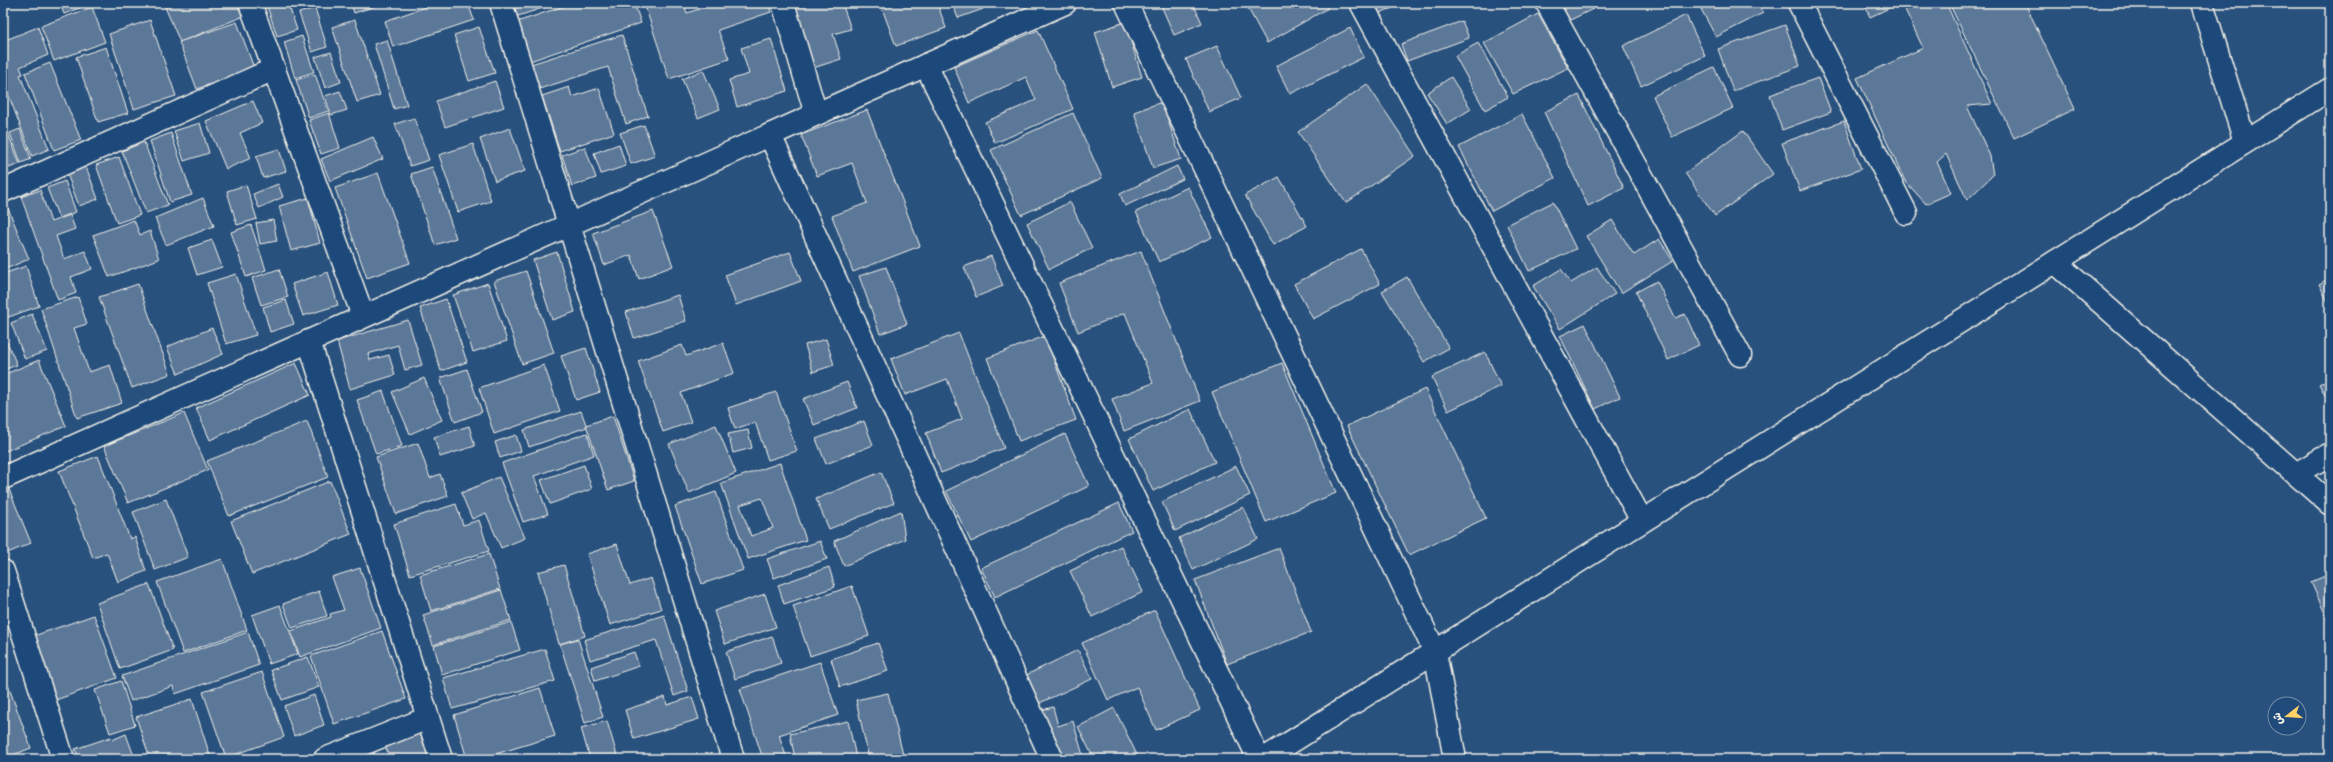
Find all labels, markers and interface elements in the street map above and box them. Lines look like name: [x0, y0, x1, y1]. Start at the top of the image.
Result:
north arrow: [2267, 696, 2307, 736]
text: ش: [2269, 711, 2286, 727]

